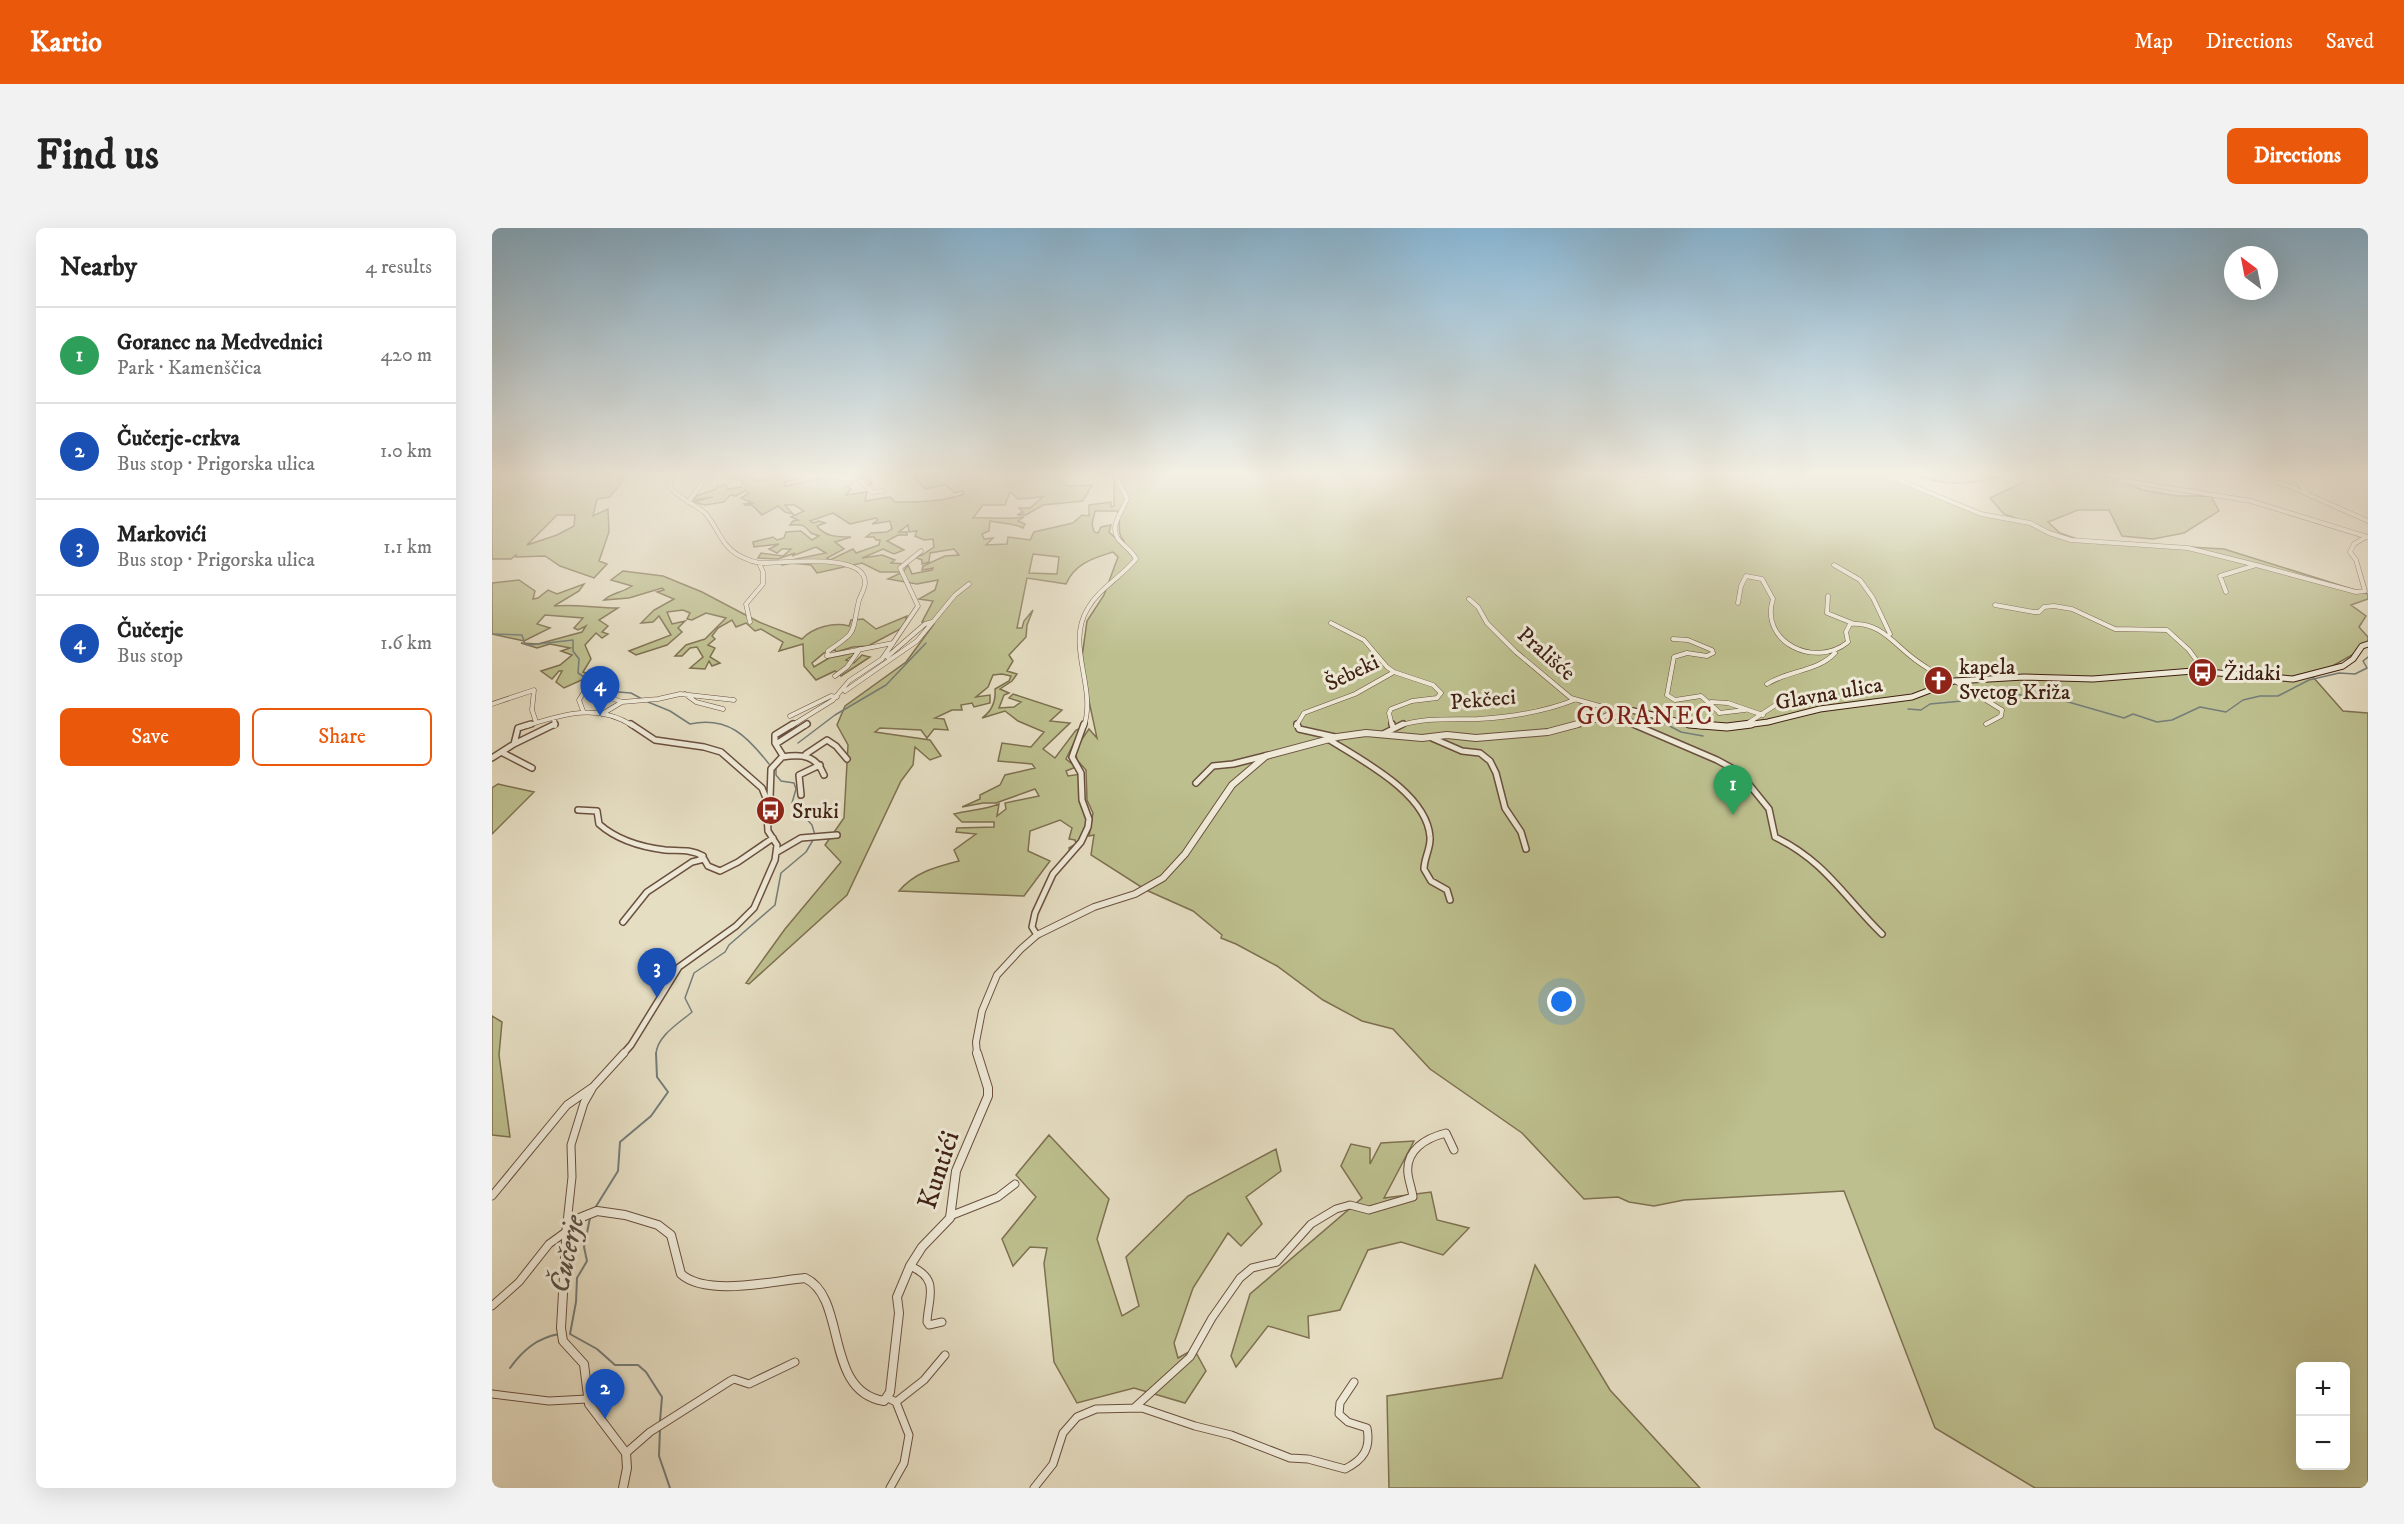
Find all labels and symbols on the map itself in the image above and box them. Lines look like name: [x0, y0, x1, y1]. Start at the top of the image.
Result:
north arrow: [2224, 246, 2278, 300]
street label: Prališće: [1511, 621, 1581, 687]
street label: Šebeki: [1320, 648, 1383, 698]
place label: kapela Svetog Križa: [1959, 654, 2071, 706]
bus stop icon: Židaki: [2187, 657, 2219, 689]
place label: Židaki: [2224, 659, 2281, 687]
church icon: kapela Svetog Križa: [1922, 664, 1954, 696]
pin: 4: [580, 666, 620, 716]
street label: Glavna ulica: [1773, 671, 1885, 717]
street label: Pekčeci: [1449, 684, 1517, 716]
district label: GORANEC: [1576, 700, 1714, 733]
pin: 1: [1714, 766, 1752, 815]
bus stop icon: Sruki: [755, 795, 787, 827]
place label: Sruki: [792, 798, 839, 825]
pin: 3: [638, 948, 676, 998]
your location: [1547, 987, 1576, 1016]
street label: Kuntići: [910, 1127, 968, 1213]
water label: Čučerje: [542, 1211, 593, 1296]
pin: 2: [586, 1370, 624, 1419]

